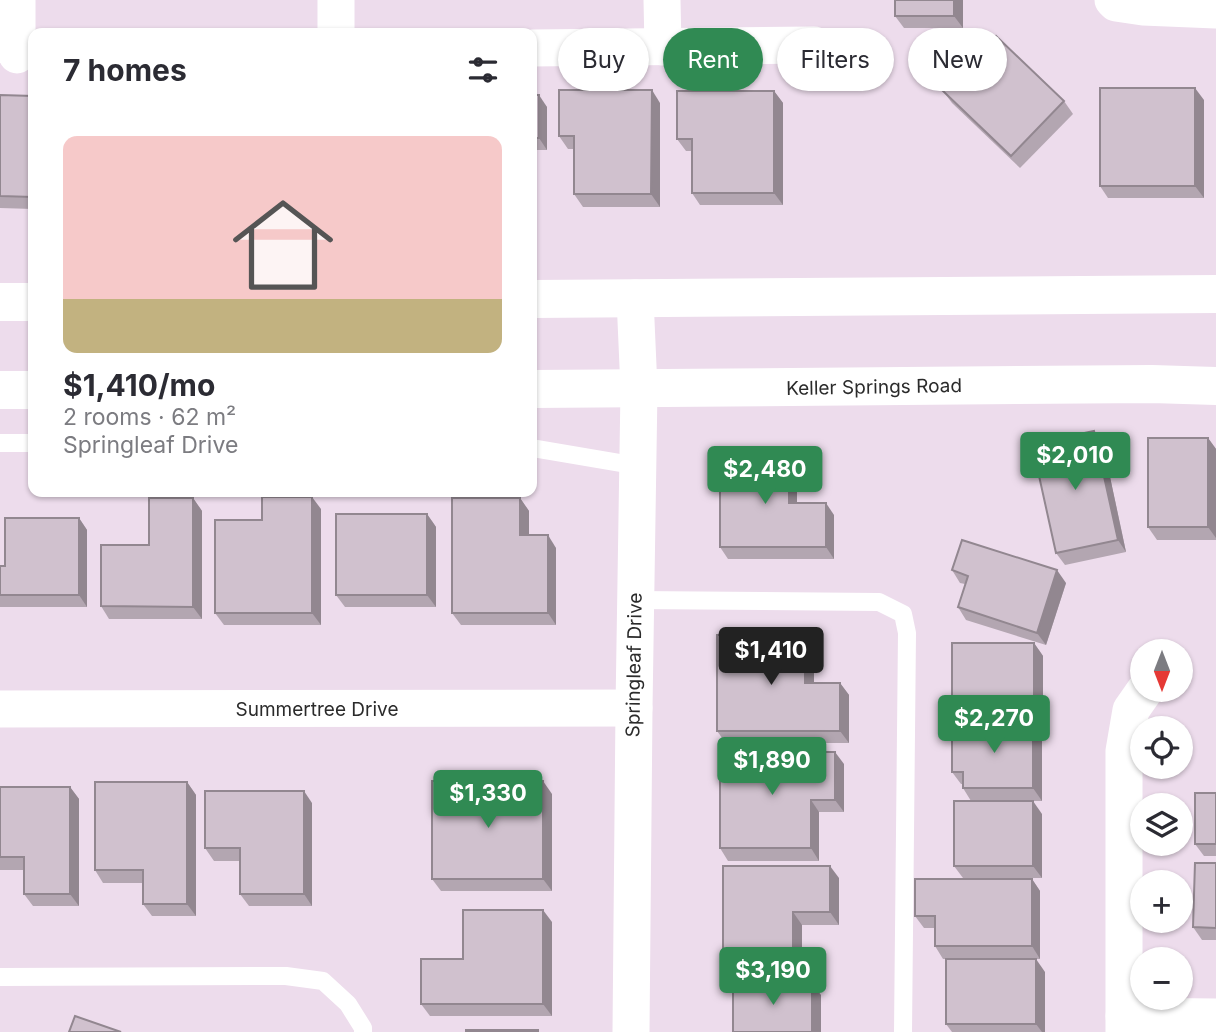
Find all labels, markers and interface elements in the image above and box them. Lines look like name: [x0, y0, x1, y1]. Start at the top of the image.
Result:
chip: Buy: [558, 28, 649, 91]
chip: Rent: [663, 28, 763, 91]
chip: Filters: [777, 28, 894, 91]
chip: New: [908, 28, 1007, 91]
icon: filters: [464, 51, 502, 89]
text: 7 homes: [63, 52, 187, 88]
icon: home: [220, 182, 346, 308]
text: $1,410/mo: [63, 367, 215, 403]
street label: Keller Springs Road: [786, 374, 962, 400]
text: 2 rooms · 62 m²: [63, 403, 236, 431]
text: Springleaf Drive: [63, 431, 238, 459]
pin: $2,010: [1018, 433, 1132, 492]
text: $2,010: [1036, 441, 1114, 469]
pin: $2,480: [708, 447, 822, 506]
text: $2,480: [723, 455, 807, 483]
street label: Springleaf Drive: [621, 592, 647, 738]
pin: $1,410: [714, 628, 828, 687]
text: $1,410: [735, 636, 807, 664]
north arrow: [1130, 639, 1194, 702]
map controls: [1130, 639, 1193, 1010]
pin: $2,270: [937, 696, 1051, 755]
street label: Summertree Drive: [236, 698, 398, 721]
text: $2,270: [954, 704, 1034, 732]
button: locate: [1130, 716, 1193, 779]
pin: $1,890: [715, 738, 829, 797]
text: $1,890: [733, 746, 811, 774]
pin: $1,330: [431, 770, 545, 830]
text: $1,330: [449, 779, 527, 807]
button: layers: [1130, 793, 1193, 856]
button: +: [1130, 870, 1193, 933]
button: −: [1130, 947, 1193, 1010]
pin: $3,190: [716, 948, 830, 1007]
text: $3,190: [735, 956, 811, 984]

